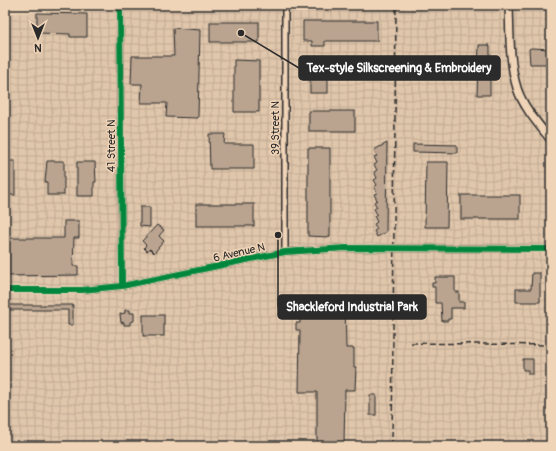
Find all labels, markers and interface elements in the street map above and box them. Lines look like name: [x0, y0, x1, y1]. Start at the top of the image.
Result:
north arrow: [18, 18, 58, 58]
text: N: [34, 41, 42, 54]
callout: Tex-style Silkscreening & Embroidery: [299, 56, 500, 80]
text: Tex-style Silkscreening & Embroidery: [306, 61, 492, 76]
street label: 39 Street N: [269, 101, 282, 155]
street label: 41 Street N: [105, 120, 118, 172]
street label: 6 Avenue N: [212, 240, 266, 265]
callout: Shackleford Industrial Park: [278, 295, 426, 319]
text: Shackleford Industrial Park: [286, 300, 419, 315]

